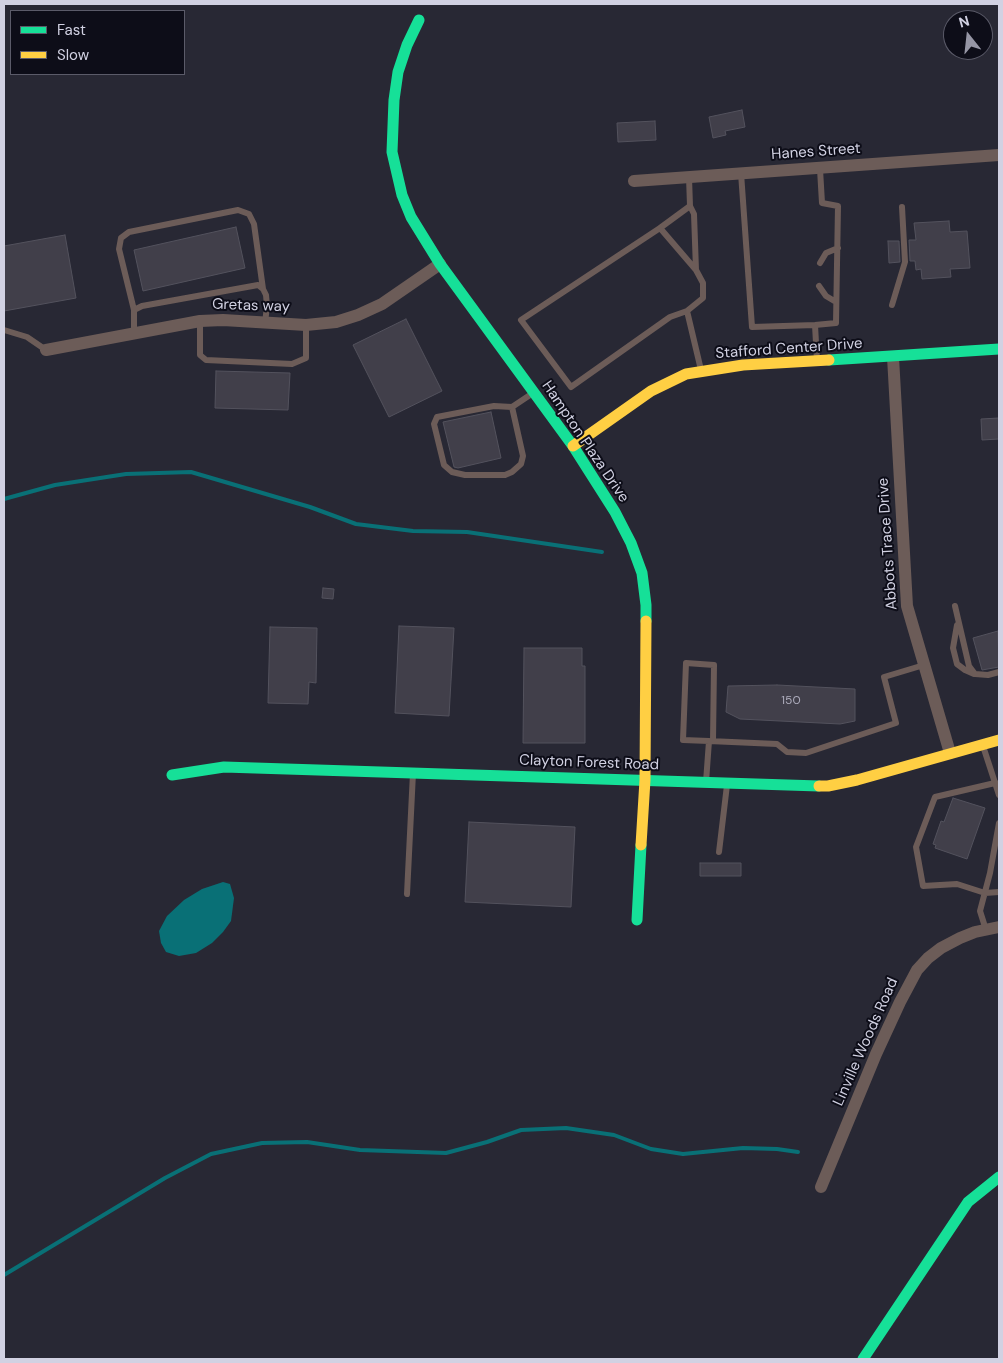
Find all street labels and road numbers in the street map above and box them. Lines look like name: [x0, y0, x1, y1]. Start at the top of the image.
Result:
street label: Hanes Street: [771, 140, 861, 164]
street label: Gretas way: [212, 296, 290, 316]
street label: Stafford Center Drive: [715, 335, 863, 363]
street label: Hampton Plaza Drive: [538, 378, 632, 506]
street label: Abbots Trace Drive: [874, 477, 902, 611]
street label: Clayton Forest Road: [519, 752, 659, 774]
street label: Linville Woods Road: [830, 975, 902, 1109]

